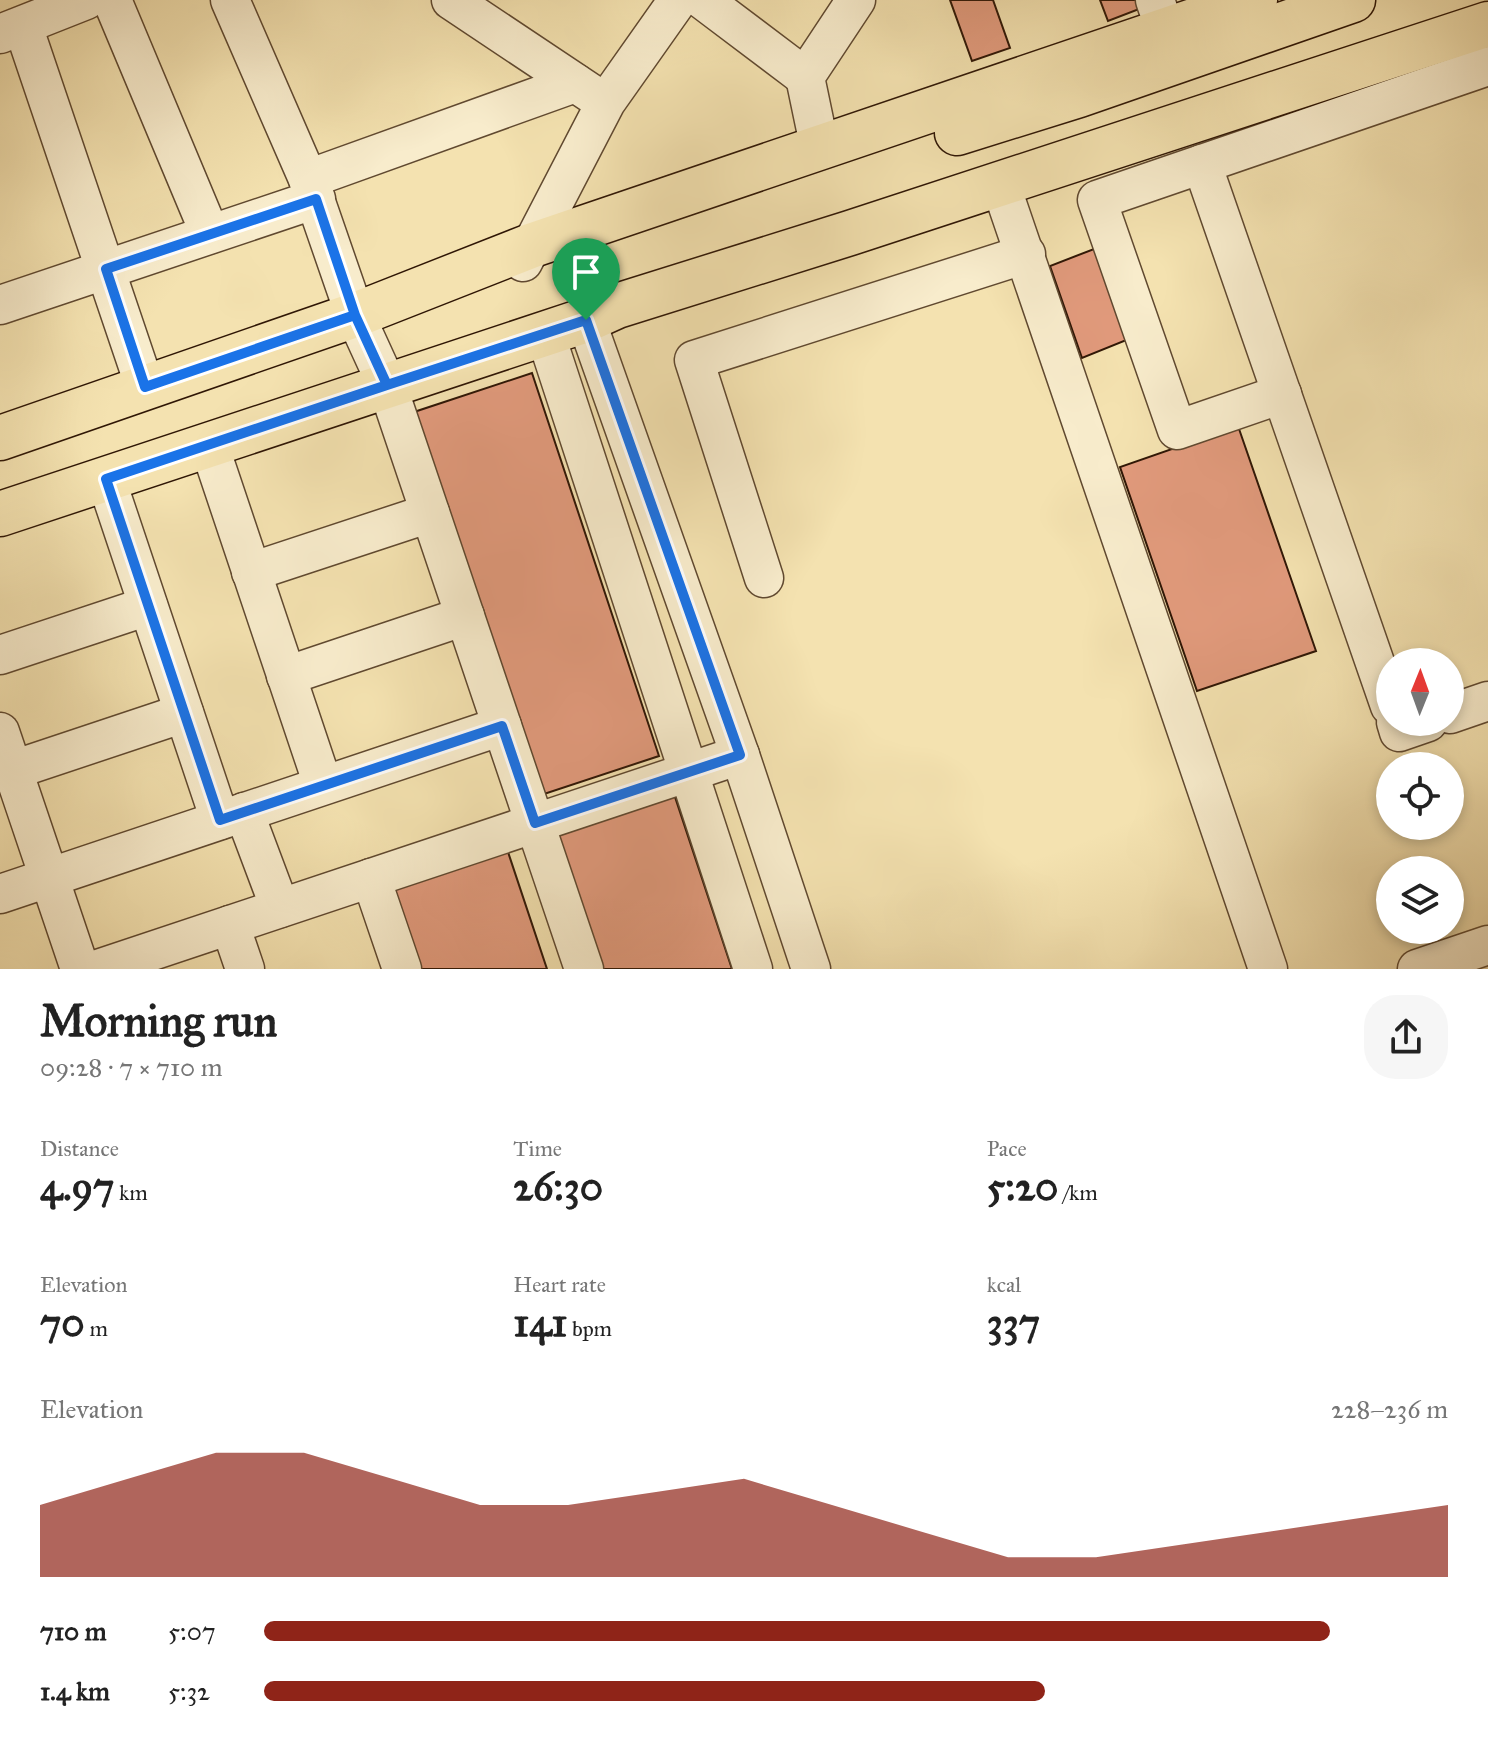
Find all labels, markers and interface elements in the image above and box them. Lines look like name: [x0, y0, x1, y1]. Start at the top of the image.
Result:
pin: [552, 238, 620, 320]
icon: arrive: [564, 250, 608, 294]
north arrow: [1376, 648, 1464, 736]
map controls: [1376, 648, 1464, 944]
button: locate: [1376, 752, 1464, 840]
button: layers: [1376, 856, 1464, 944]
text: Morning run: [40, 994, 277, 1048]
button: share: [1364, 995, 1448, 1079]
text: 09:28 · 7 × 710 m: [40, 1051, 223, 1083]
text: Distance: [40, 1135, 119, 1162]
text: Time: [513, 1135, 562, 1162]
text: Pace: [987, 1135, 1027, 1162]
text: 4.97: [40, 1162, 114, 1211]
text: 26:30: [513, 1162, 603, 1211]
text: 5:20: [987, 1162, 1058, 1211]
text: km: [114, 1179, 148, 1206]
text: /km: [1058, 1179, 1098, 1206]
text: Elevation: [40, 1271, 127, 1298]
text: Heart rate: [513, 1271, 606, 1298]
text: kcal: [987, 1271, 1021, 1298]
text: 70: [40, 1298, 85, 1347]
text: 141: [513, 1298, 567, 1347]
text: 337: [987, 1298, 1040, 1347]
text: m: [85, 1315, 108, 1342]
text: bpm: [567, 1315, 612, 1342]
text: Elevation: [40, 1393, 143, 1425]
text: 228–236 m: [1331, 1393, 1448, 1425]
text: 710 m: [40, 1615, 107, 1647]
text: 5:07: [168, 1615, 216, 1647]
text: 1.4 km: [40, 1675, 110, 1707]
text: 5:32: [168, 1675, 210, 1707]

